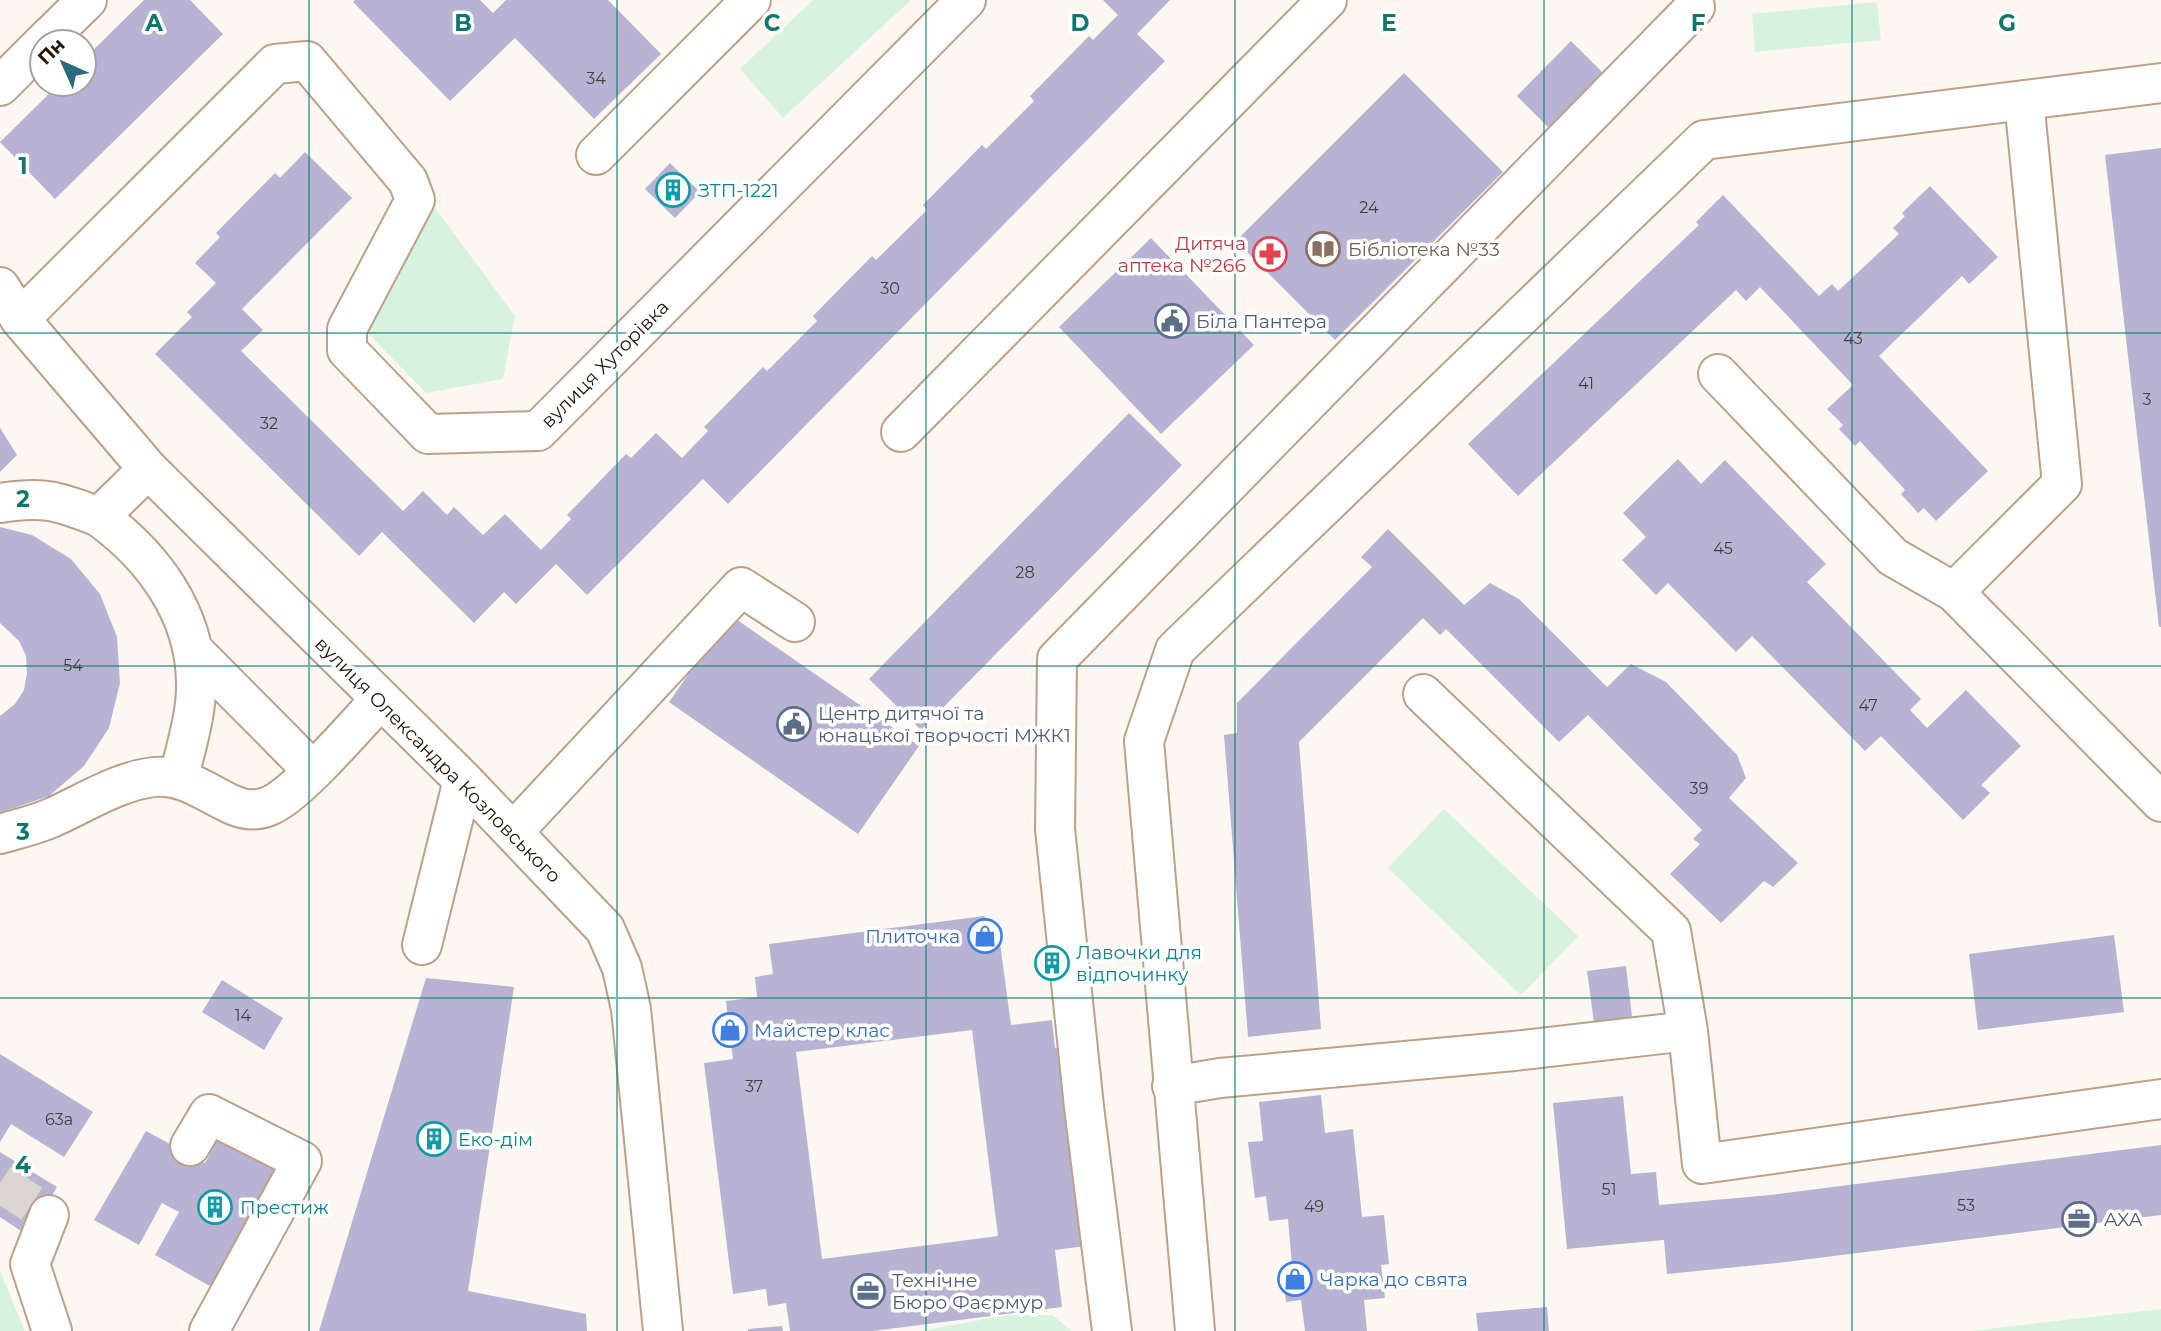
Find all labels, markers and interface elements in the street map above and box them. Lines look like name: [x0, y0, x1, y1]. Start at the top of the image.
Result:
text: A: [144, 9, 163, 37]
text: B: [454, 9, 472, 37]
text: C: [764, 9, 781, 37]
text: D: [1071, 9, 1090, 37]
text: E: [1381, 9, 1397, 37]
text: F: [1691, 9, 1706, 37]
text: G: [1998, 9, 2016, 37]
north arrow: [28, 28, 98, 98]
text: Пн: [33, 33, 70, 70]
house number: 34: [586, 69, 606, 88]
text: 1: [18, 152, 28, 180]
building icon: ЗТП-1221: [654, 171, 692, 209]
place label: ЗТП-1221: [698, 179, 779, 202]
house number: 24: [1359, 198, 1379, 217]
library icon: Бібліотека №33: [1304, 230, 1342, 268]
place label: Дитяча аптека №266: [1118, 232, 1246, 277]
pharmacy icon: Дитяча аптека №266: [1251, 235, 1289, 273]
place label: Бібліотека №33: [1348, 238, 1500, 261]
house number: 30: [880, 279, 900, 298]
street label: вулиця Хуторівка: [536, 295, 674, 433]
public building icon: Біла Пантера: [1153, 302, 1191, 340]
place label: Біла Пантера: [1196, 310, 1327, 333]
house number: 43: [1843, 329, 1863, 348]
house number: 41: [1578, 374, 1594, 393]
house number: 3: [2142, 390, 2152, 409]
house number: 32: [260, 414, 278, 433]
text: 2: [16, 485, 30, 513]
house number: 45: [1713, 539, 1733, 558]
house number: 28: [1015, 563, 1035, 582]
street label: вулиця Олександра Козловського: [310, 632, 566, 888]
house number: 54: [63, 656, 83, 675]
house number: 47: [1858, 696, 1878, 715]
place label: Центр дитячої та юнацької творчості МЖК1: [818, 702, 1071, 747]
public building icon: Центр дитячої та юнацької творчості МЖК1: [775, 705, 813, 743]
house number: 39: [1690, 779, 1708, 798]
text: 3: [15, 818, 30, 846]
shop icon: Плиточка: [966, 917, 1004, 955]
place label: Плиточка: [865, 925, 960, 948]
place label: Лавочки для відпочинку: [1076, 941, 1202, 986]
building icon: Лавочки для відпочинку: [1033, 944, 1071, 982]
house number: 14: [235, 1006, 252, 1025]
shop icon: Майстер клас: [711, 1011, 749, 1049]
place label: Майстер клас: [754, 1019, 890, 1042]
house number: 37: [745, 1077, 763, 1096]
house number: 63а: [45, 1110, 73, 1129]
building icon: Еко-дім: [415, 1120, 453, 1158]
place label: Еко-дім: [458, 1128, 533, 1151]
text: 4: [15, 1151, 31, 1179]
house number: 51: [1602, 1180, 1616, 1199]
building icon: Престиж: [196, 1188, 234, 1226]
place label: Престиж: [240, 1196, 329, 1219]
house number: 53: [1957, 1196, 1975, 1215]
house number: 49: [1304, 1197, 1324, 1216]
office icon: AXA: [2060, 1200, 2098, 1238]
place label: AXA: [2104, 1208, 2143, 1231]
shop icon: Чарка до свята: [1276, 1260, 1314, 1298]
place label: Чарка до свята: [1320, 1268, 1468, 1291]
place label: Технічне Бюро Фаєрмур: [892, 1269, 1043, 1314]
office icon: Технічне Бюро Фаєрмур: [849, 1272, 887, 1310]

